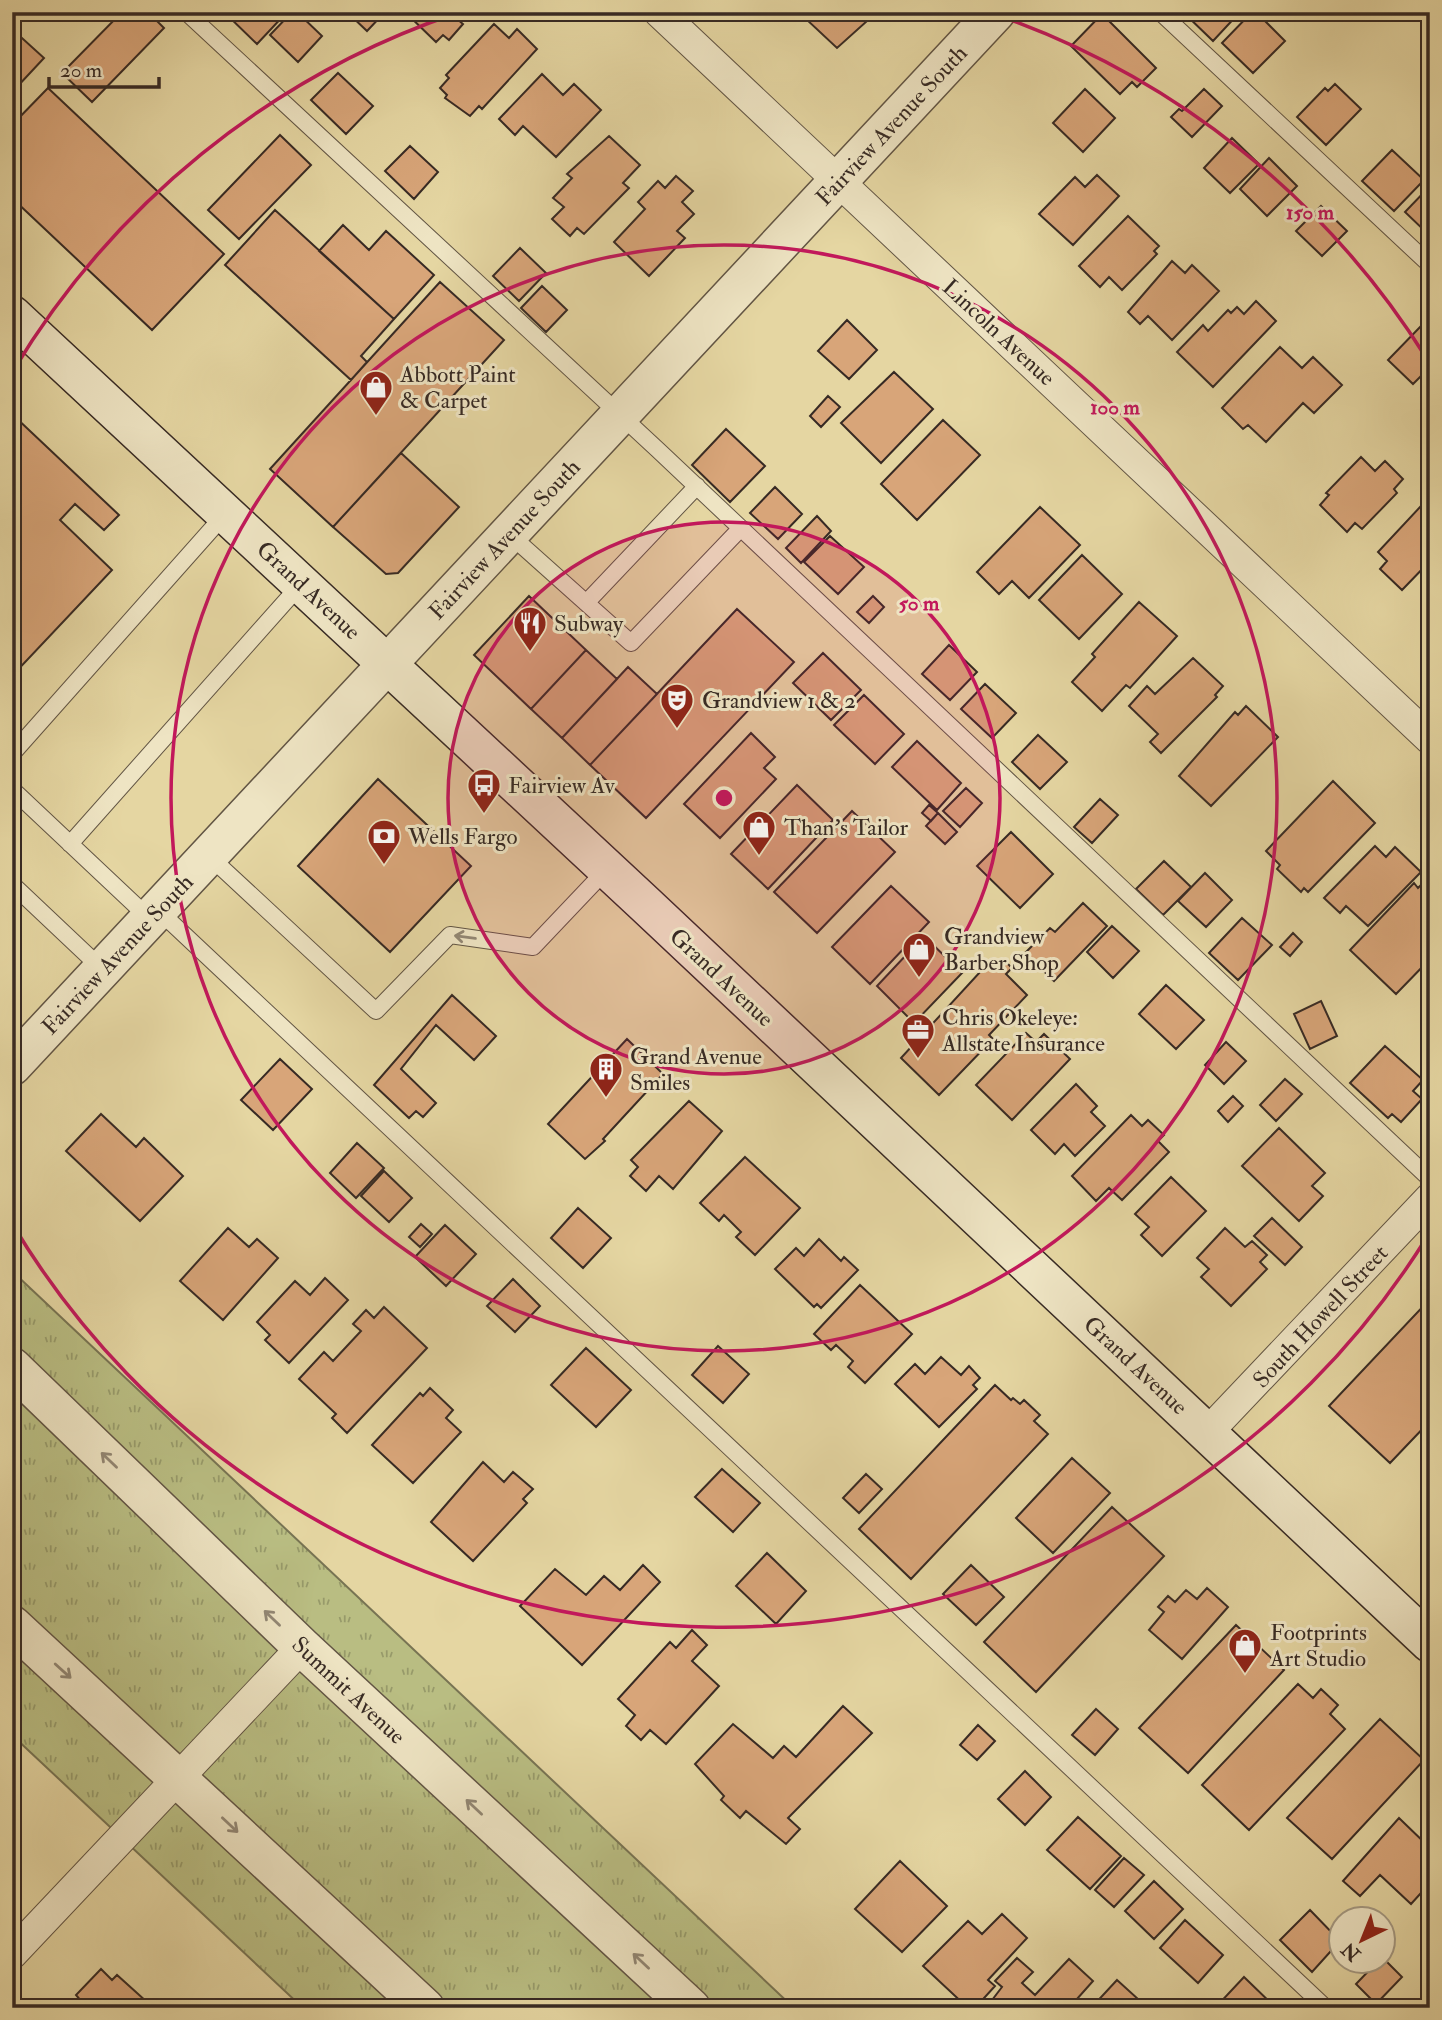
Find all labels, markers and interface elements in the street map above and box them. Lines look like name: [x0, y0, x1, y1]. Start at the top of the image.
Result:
street label: Fairview Avenue South: [809, 39, 973, 212]
scale bar: [49, 46, 159, 90]
text: 20 m: [60, 57, 102, 84]
text: 150 m: [1286, 199, 1335, 226]
street label: Lincoln Avenue: [936, 273, 1061, 392]
place label: Abbott Paint & Carpet: [399, 360, 516, 416]
shop icon: Abbott Paint & Carpet: [357, 368, 395, 417]
text: 100 m: [1090, 394, 1141, 421]
street label: Fairview Avenue South: [422, 453, 586, 626]
street label: Grand Avenue: [251, 535, 367, 646]
text: 50 m: [899, 590, 940, 617]
restaurant icon: Subway: [511, 604, 549, 653]
place label: Subway: [554, 609, 624, 638]
theatre icon: Grandview 1 & 2: [658, 681, 696, 730]
place label: Grandview 1 & 2: [702, 686, 856, 715]
bus stop icon: Fairview Av: [465, 766, 503, 815]
place label: Fairview Av: [508, 771, 616, 800]
centre of rings: [712, 786, 736, 810]
shop icon: Than's Tailor: [740, 808, 778, 857]
place label: Than's Tailor: [784, 813, 909, 842]
bank icon: Wells Fargo: [365, 817, 403, 866]
place label: Wells Fargo: [407, 822, 518, 851]
street label: Fairview Avenue South: [35, 868, 199, 1041]
street label: Grand Avenue: [664, 922, 780, 1033]
place label: Grandview Barber Shop: [944, 922, 1059, 978]
one-way arrow: [454, 930, 477, 943]
shop icon: Grandview Barber Shop: [900, 930, 938, 979]
place label: Chris Okeleye: Allstate Insurance: [941, 1003, 1105, 1058]
office icon: Chris Okeleye: Allstate Insurance: [899, 1011, 937, 1060]
place label: Grand Avenue Smiles: [630, 1042, 762, 1097]
building icon: Grand Avenue Smiles: [587, 1050, 625, 1099]
street label: South Howell Street: [1247, 1239, 1394, 1394]
street label: Grand Avenue: [1078, 1310, 1194, 1421]
one-way arrow: [101, 1451, 118, 1468]
one-way arrow: [264, 1610, 281, 1627]
place label: Footprints Art Studio: [1269, 1618, 1367, 1673]
shop icon: Footprints Art Studio: [1226, 1626, 1264, 1675]
street label: Summit Avenue: [286, 1630, 412, 1751]
one-way arrow: [54, 1663, 72, 1679]
one-way arrow: [466, 1798, 483, 1815]
one-way arrow: [221, 1817, 239, 1833]
north arrow: [1326, 1904, 1396, 1974]
text: N: [1336, 1936, 1366, 1967]
one-way arrow: [633, 1953, 650, 1970]

